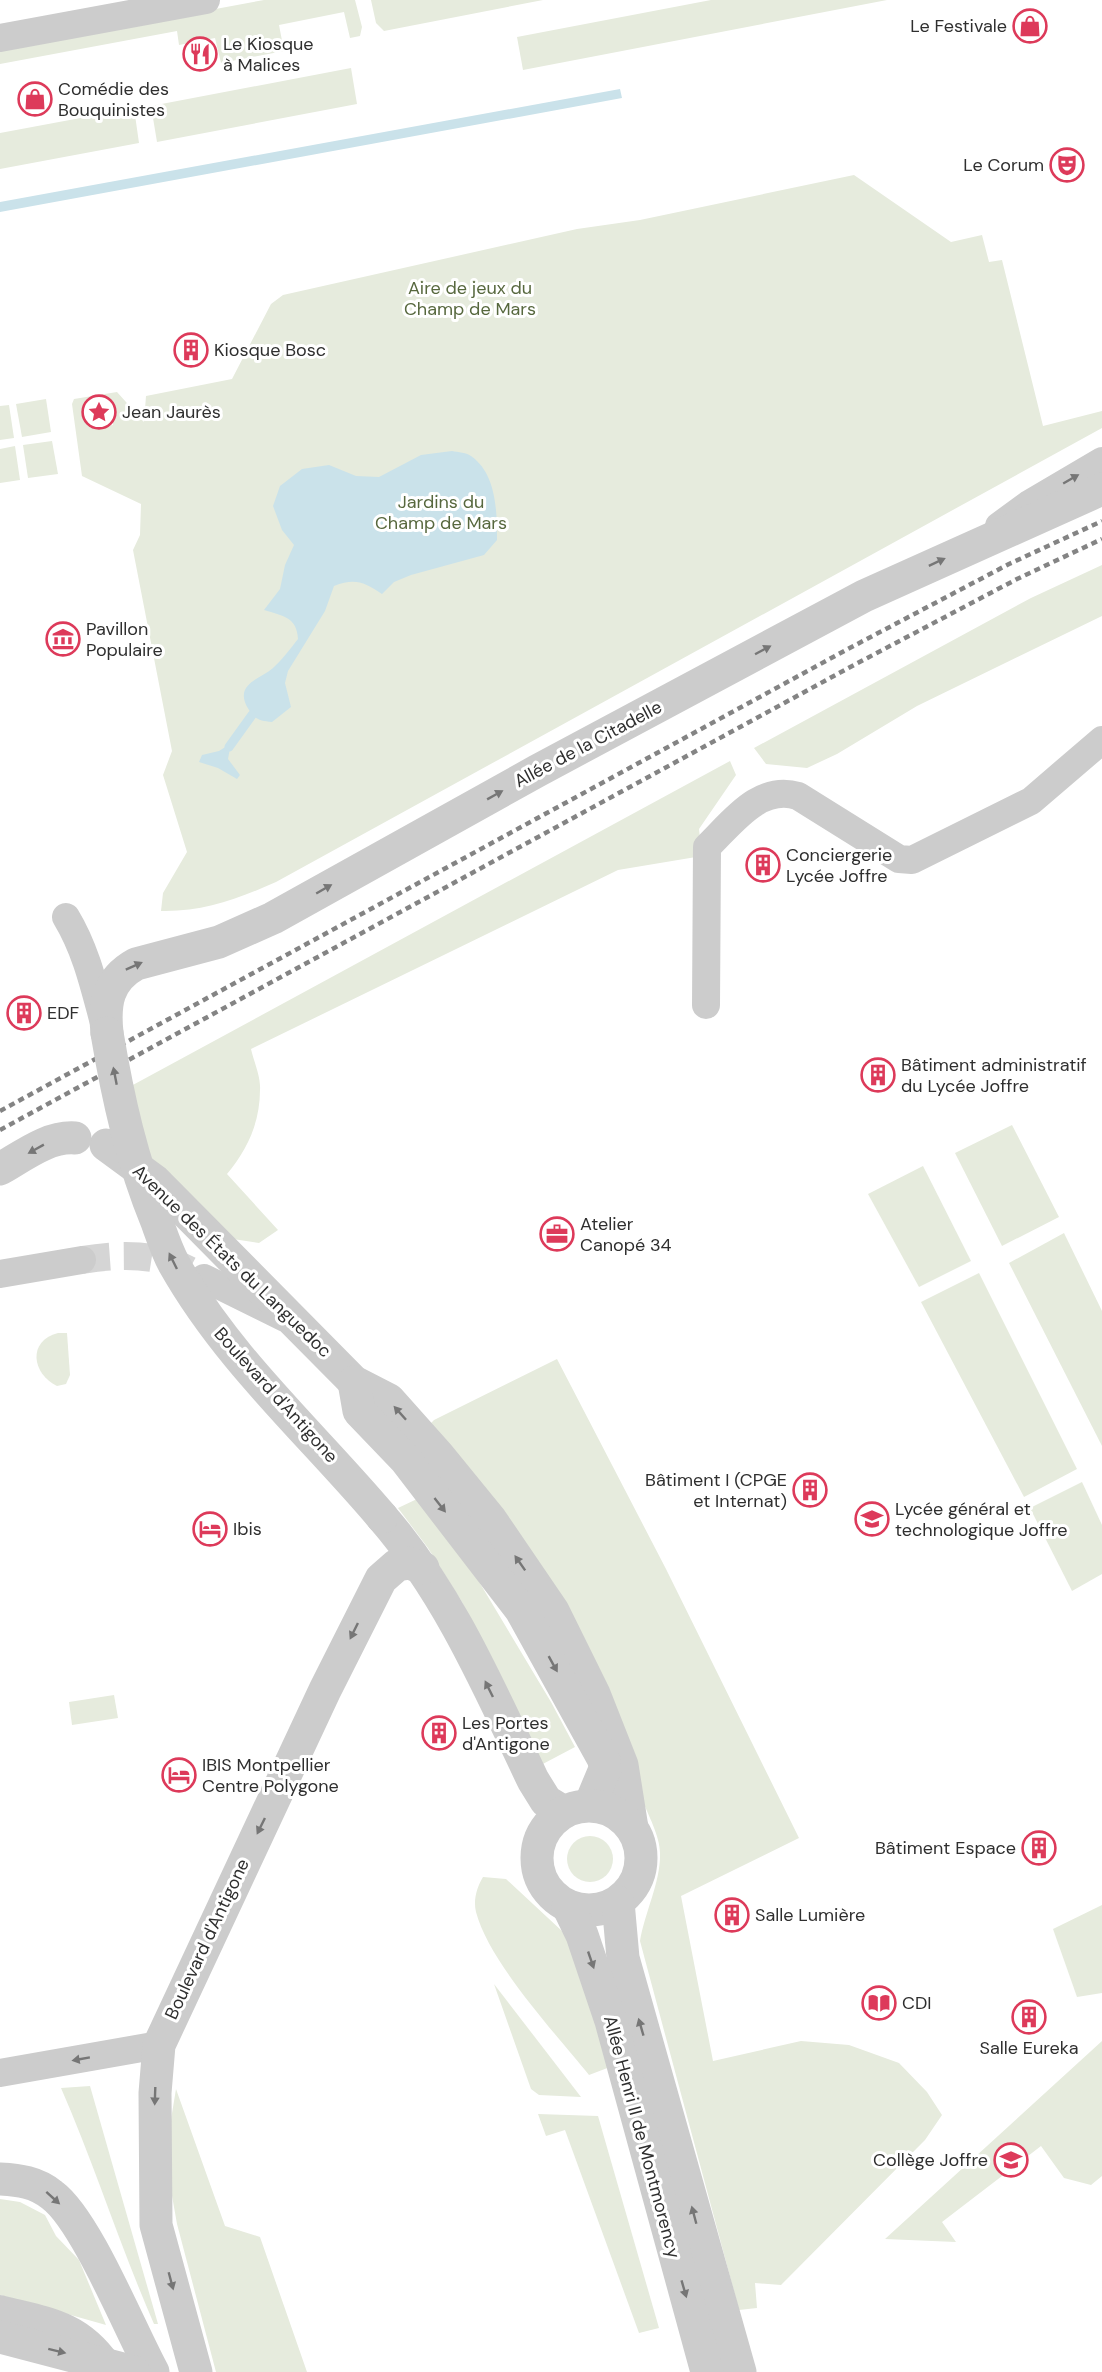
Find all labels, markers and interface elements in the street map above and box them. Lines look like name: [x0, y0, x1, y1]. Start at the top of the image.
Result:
shop icon: Le Festivale: [1012, 8, 1048, 44]
place label: Le Festivale: [910, 14, 1007, 38]
place label: Le Kiosque à Malices: [223, 32, 314, 77]
restaurant icon: Le Kiosque à Malices: [182, 36, 218, 72]
place label: Comédie des Bouquinistes: [58, 77, 169, 122]
shop icon: Comédie des Bouquinistes: [17, 81, 53, 117]
theatre icon: Le Corum: [1049, 147, 1085, 183]
place label: Le Corum: [963, 153, 1044, 177]
park label: Aire de jeux du Champ de Mars: [404, 276, 536, 321]
building icon: Kiosque Bosc: [173, 332, 209, 368]
place label: Kiosque Bosc: [214, 338, 326, 362]
place icon: Jean Jaurès: [81, 394, 117, 430]
place label: Jean Jaurès: [122, 400, 221, 424]
one-way arrow: [1063, 474, 1080, 484]
park label: Jardins du Champ de Mars: [375, 490, 507, 535]
one-way arrow: [928, 557, 946, 567]
place label: Pavillon Populaire: [86, 617, 163, 662]
museum icon: Pavillon Populaire: [45, 621, 81, 657]
one-way arrow: [754, 645, 771, 655]
street label: Allée de la Citadelle: [510, 695, 666, 793]
one-way arrow: [486, 790, 503, 800]
place label: Conciergerie Lycée Joffre: [786, 843, 892, 888]
building icon: Conciergerie Lycée Joffre: [745, 847, 781, 883]
one-way arrow: [316, 884, 333, 894]
one-way arrow: [126, 961, 144, 971]
building icon: EDF: [6, 995, 42, 1031]
place label: EDF: [47, 1001, 80, 1025]
place label: Bâtiment administratif du Lycée Joffre: [901, 1053, 1087, 1098]
building icon: Bâtiment administratif du Lycée Joffre: [860, 1057, 896, 1093]
one-way arrow: [110, 1066, 119, 1085]
one-way arrow: [27, 1144, 44, 1154]
street label: Avenue des États du Languedoc: [127, 1159, 337, 1363]
place label: Atelier Canopé 34: [580, 1212, 672, 1257]
office icon: Atelier Canopé 34: [539, 1216, 575, 1252]
one-way arrow: [169, 1252, 178, 1269]
street label: Boulevard d'Antigone: [209, 1322, 343, 1468]
one-way arrow: [394, 1406, 407, 1421]
place label: Bâtiment I (CPGE et Internat): [645, 1468, 787, 1513]
building icon: Bâtiment I (CPGE et Internat): [792, 1472, 828, 1508]
place label: Lycée général et technologique Joffre: [895, 1497, 1067, 1542]
one-way arrow: [434, 1498, 446, 1513]
school or university icon: Lycée général et technologique Joffre: [854, 1501, 890, 1537]
hotel icon: Ibis: [192, 1511, 228, 1547]
place label: Ibis: [233, 1517, 262, 1541]
one-way arrow: [514, 1555, 526, 1571]
one-way arrow: [349, 1622, 358, 1639]
one-way arrow: [548, 1656, 558, 1673]
one-way arrow: [485, 1681, 494, 1698]
place label: Les Portes d'Antigone: [462, 1711, 550, 1756]
building icon: Les Portes d'Antigone: [421, 1715, 457, 1751]
place label: IBIS Montpellier Centre Polygone: [202, 1753, 339, 1798]
hotel icon: IBIS Montpellier Centre Polygone: [161, 1757, 197, 1793]
one-way arrow: [256, 1817, 265, 1834]
building icon: Bâtiment Espace: [1021, 1830, 1057, 1866]
place label: Bâtiment Espace: [875, 1836, 1016, 1860]
street label: Boulevard d'Antigone: [159, 1855, 255, 2023]
building icon: Salle Lumière: [714, 1897, 750, 1933]
place label: Salle Lumière: [755, 1903, 865, 1927]
one-way arrow: [586, 1951, 596, 1969]
library icon: CDI: [861, 1985, 897, 2021]
place label: CDI: [902, 1991, 932, 2015]
building icon: Salle Eureka: [1011, 1999, 1047, 2035]
street label: Allée Henri II de Montmorency: [598, 2013, 686, 2261]
one-way arrow: [636, 2018, 645, 2036]
place label: Salle Eureka: [979, 2036, 1079, 2060]
one-way arrow: [71, 2055, 90, 2064]
one-way arrow: [151, 2086, 160, 2105]
school or university icon: Collège Joffre: [993, 2142, 1029, 2178]
place label: Collège Joffre: [873, 2148, 988, 2172]
one-way arrow: [45, 2191, 60, 2204]
one-way arrow: [689, 2206, 698, 2224]
one-way arrow: [167, 2272, 176, 2290]
one-way arrow: [680, 2280, 689, 2298]
one-way arrow: [47, 2347, 66, 2357]

